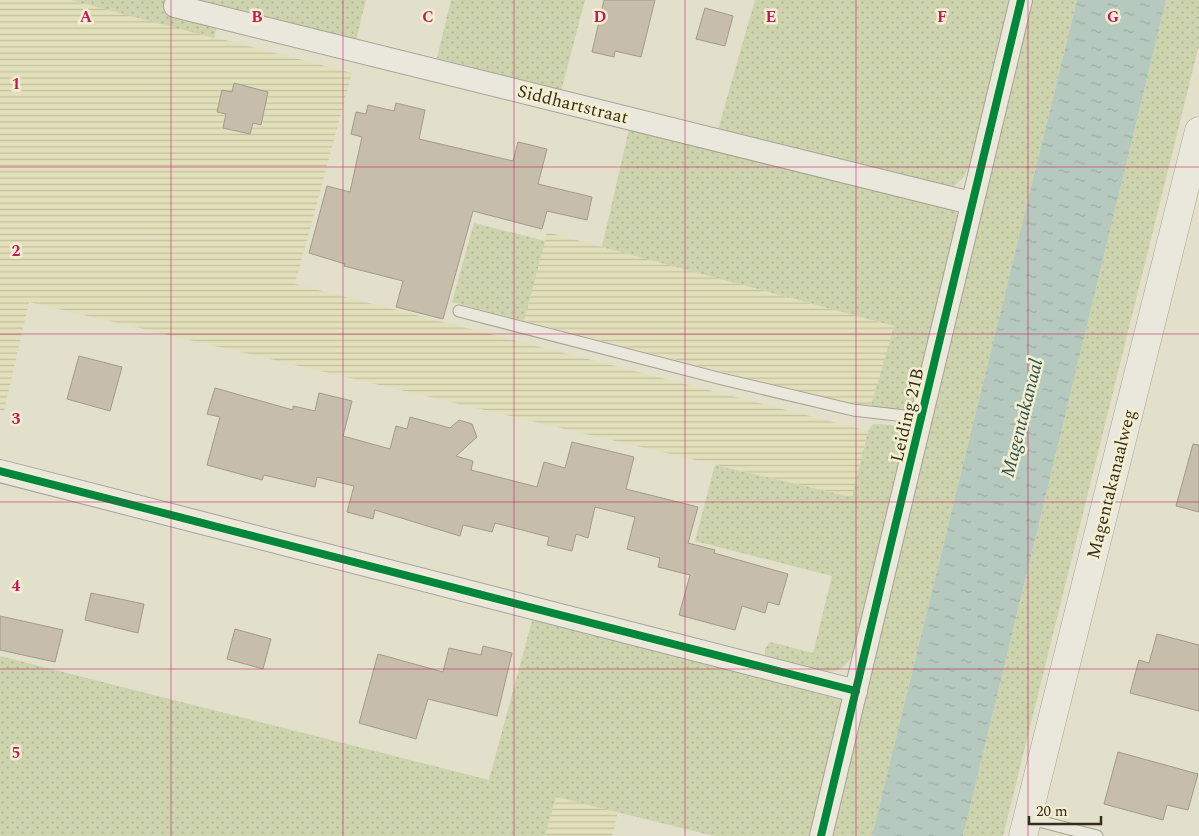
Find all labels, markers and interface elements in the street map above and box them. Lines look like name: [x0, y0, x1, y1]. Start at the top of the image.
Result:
text: A: [80, 5, 93, 29]
text: B: [251, 5, 263, 29]
text: C: [422, 5, 434, 29]
text: D: [594, 5, 607, 29]
text: E: [766, 5, 776, 29]
text: F: [937, 5, 947, 29]
text: G: [1107, 5, 1119, 29]
text: 1: [12, 72, 20, 96]
street label: Siddhartstraat: [515, 78, 631, 131]
text: 2: [12, 239, 21, 263]
water label: Magentakanaal: [994, 356, 1051, 481]
street label: Leiding 21B: [884, 365, 931, 465]
street label: Magentakanaalweg: [1080, 406, 1143, 562]
text: 3: [12, 407, 21, 431]
text: 4: [12, 574, 21, 598]
text: 5: [12, 741, 20, 765]
scale bar: [1029, 794, 1102, 826]
text: 20 m: [1036, 800, 1068, 823]

